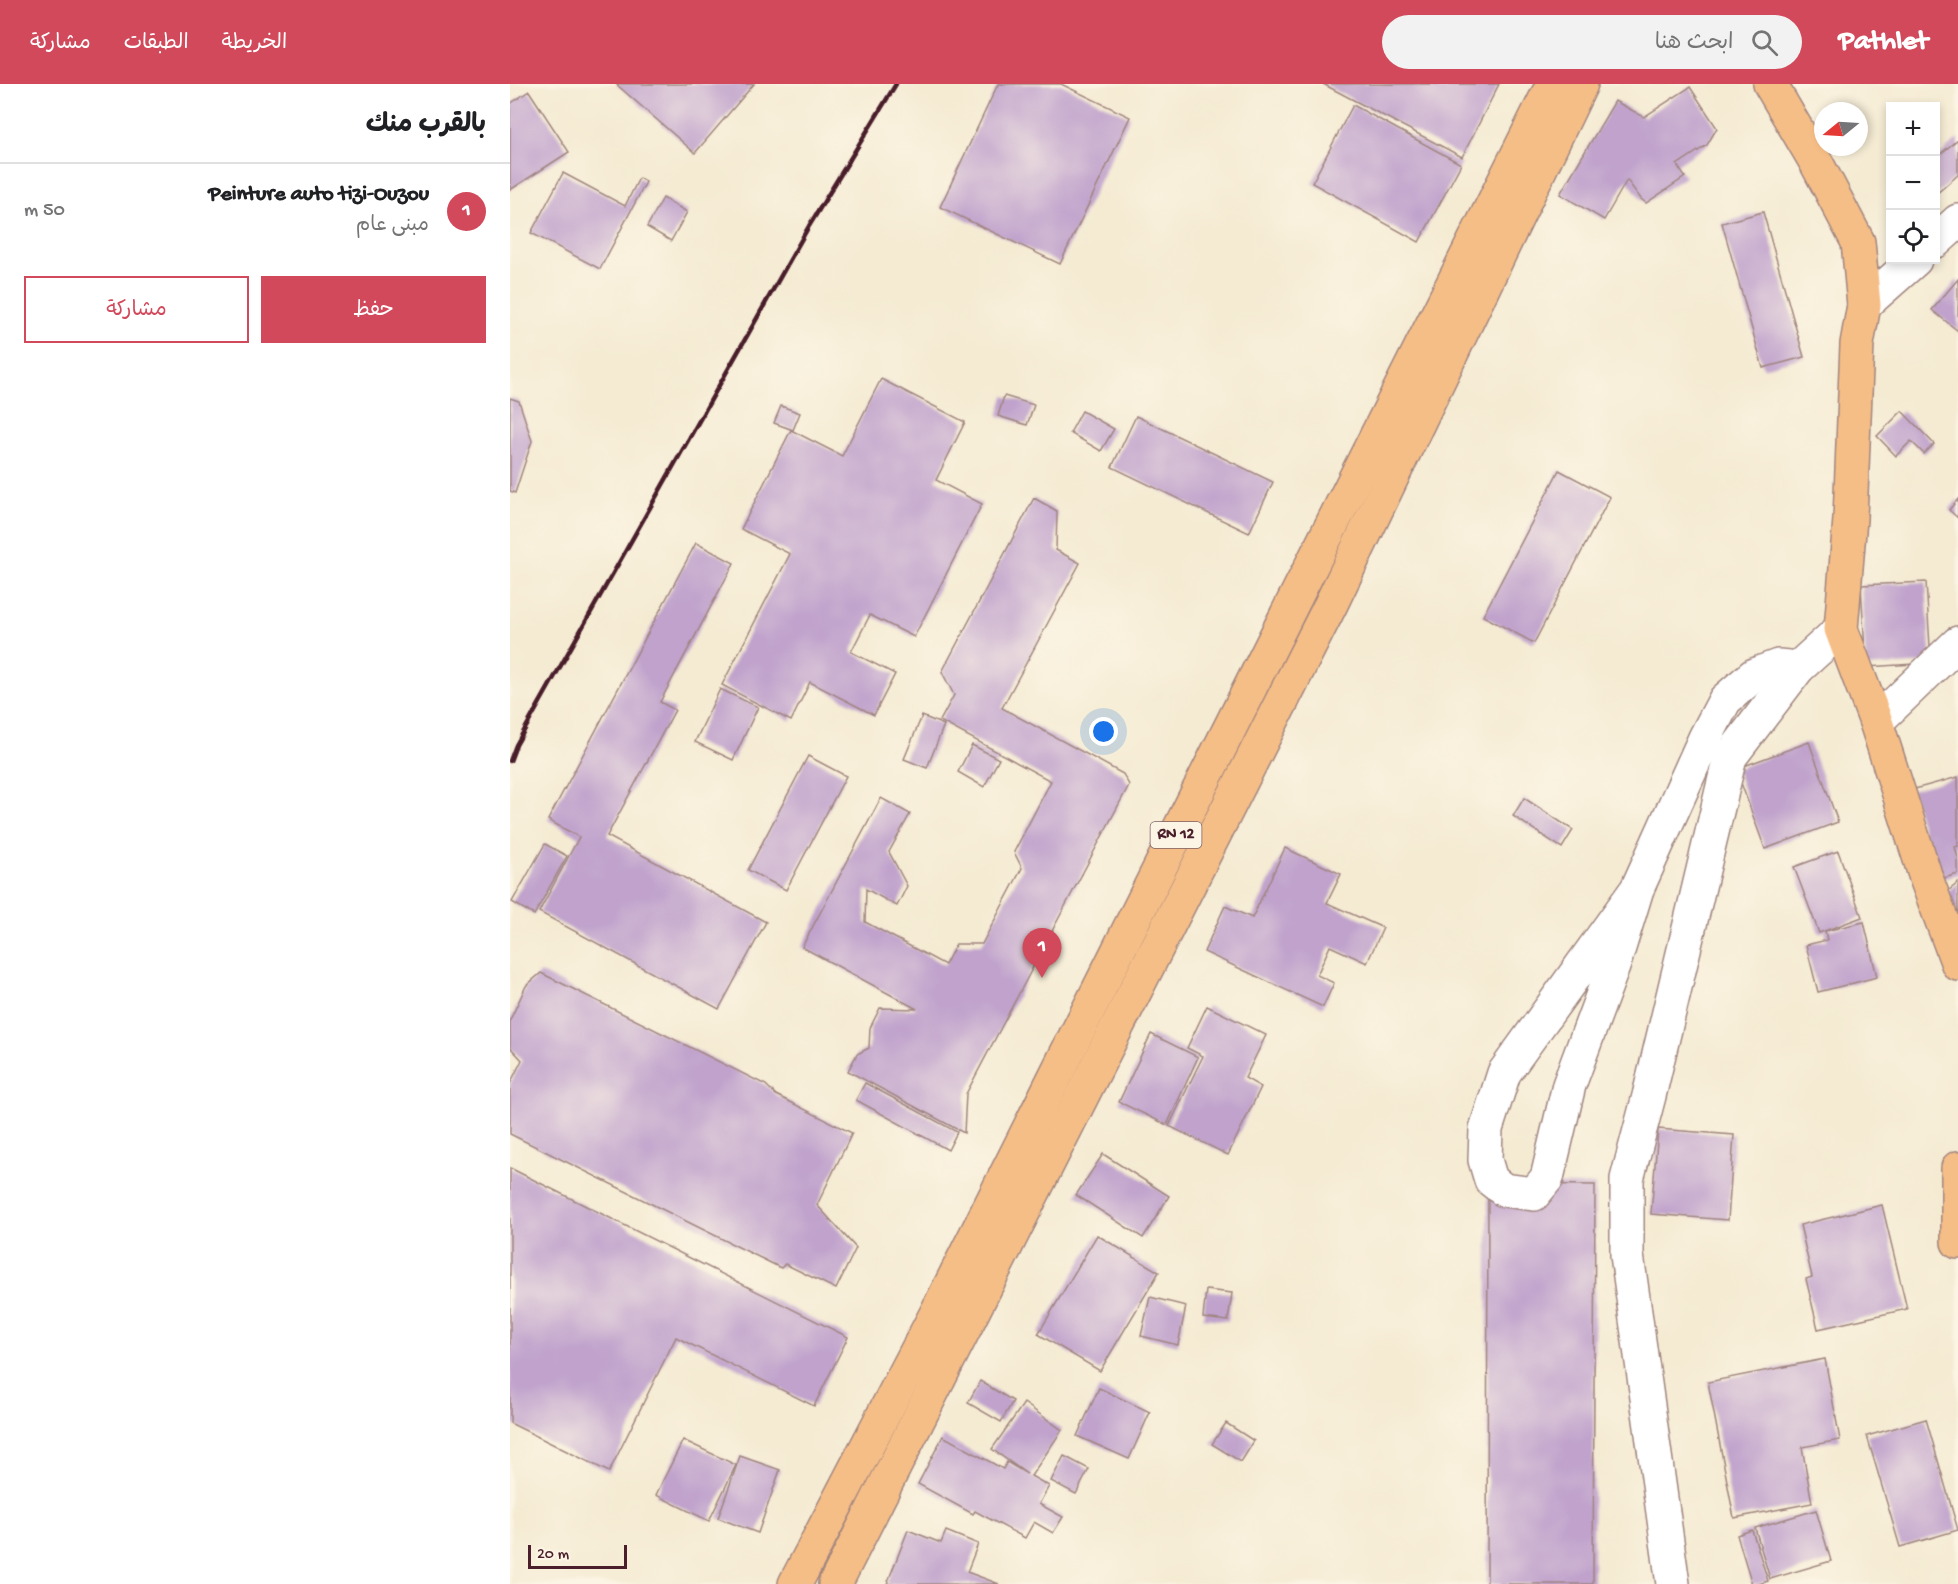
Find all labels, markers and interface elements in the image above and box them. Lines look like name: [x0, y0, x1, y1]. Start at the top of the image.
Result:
search box: [1382, 15, 1802, 69]
icon: search: [1748, 26, 1781, 59]
text: Pathlet: [1838, 26, 1928, 59]
text: ابحث هنا: [1655, 31, 1733, 57]
text: مشاركة: [30, 32, 91, 57]
text: الطبقات: [124, 32, 189, 57]
text: الخريطة: [222, 32, 287, 57]
north arrow: [1814, 102, 1868, 156]
map controls: [1886, 102, 1940, 264]
button: +: [1886, 102, 1940, 156]
text: بالقرب منك: [366, 111, 486, 142]
button: −: [1886, 156, 1940, 210]
text: Peinture auto tizi-Ouzou: [208, 182, 429, 208]
text: 50 m: [24, 200, 65, 223]
text: 1: [462, 200, 471, 223]
button: locate: [1886, 210, 1940, 264]
text: مبنى عام: [356, 215, 429, 238]
button: مشاركة: [24, 276, 249, 343]
button: حفظ: [261, 276, 486, 343]
your location: [1089, 717, 1118, 746]
road number: RN 12: [1150, 822, 1202, 848]
pin: 1: [1022, 928, 1062, 978]
scale bar: [528, 1542, 627, 1570]
text: 20 m: [537, 1546, 569, 1565]

